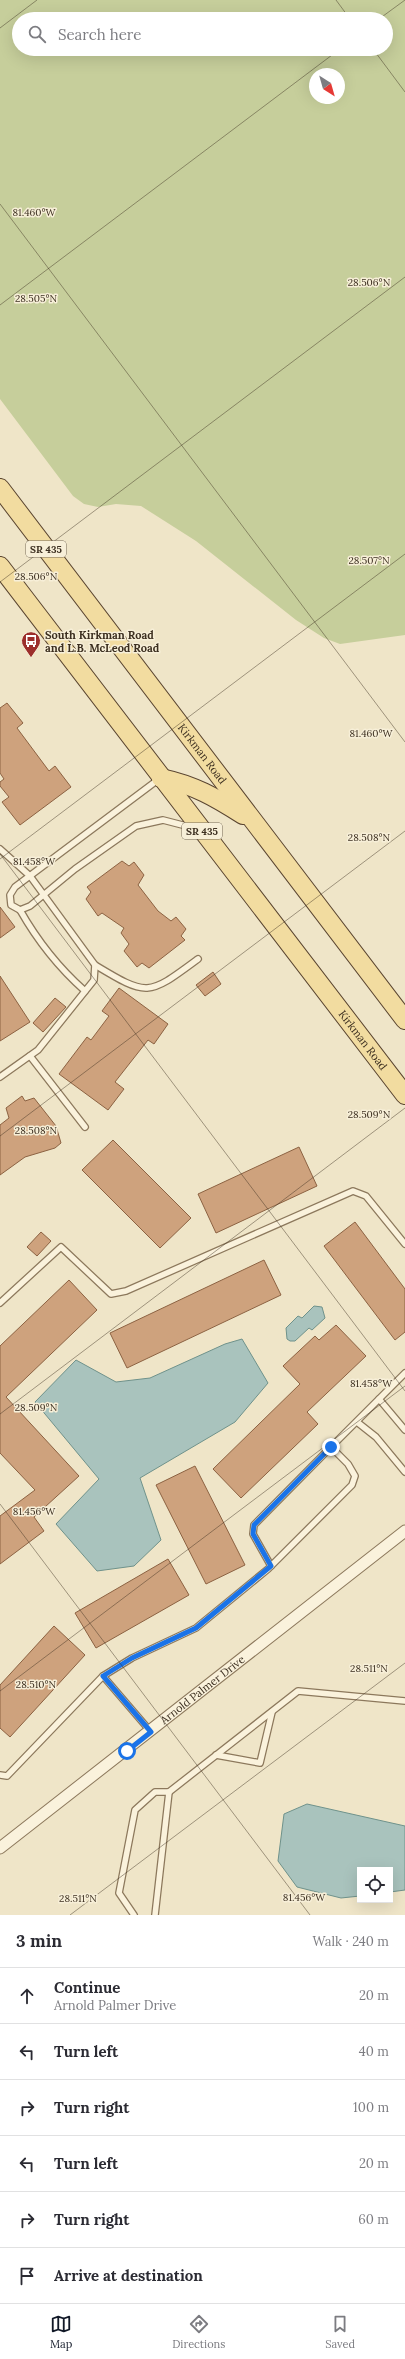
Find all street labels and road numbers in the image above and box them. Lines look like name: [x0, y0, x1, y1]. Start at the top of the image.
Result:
road number: SR 435: [26, 541, 66, 557]
street label: Kirkman Road: [175, 721, 230, 787]
road number: SR 435: [182, 823, 222, 839]
street label: Kirkman Road: [335, 1007, 391, 1073]
street label: Arnold Palmer Drive: [157, 1652, 247, 1728]

